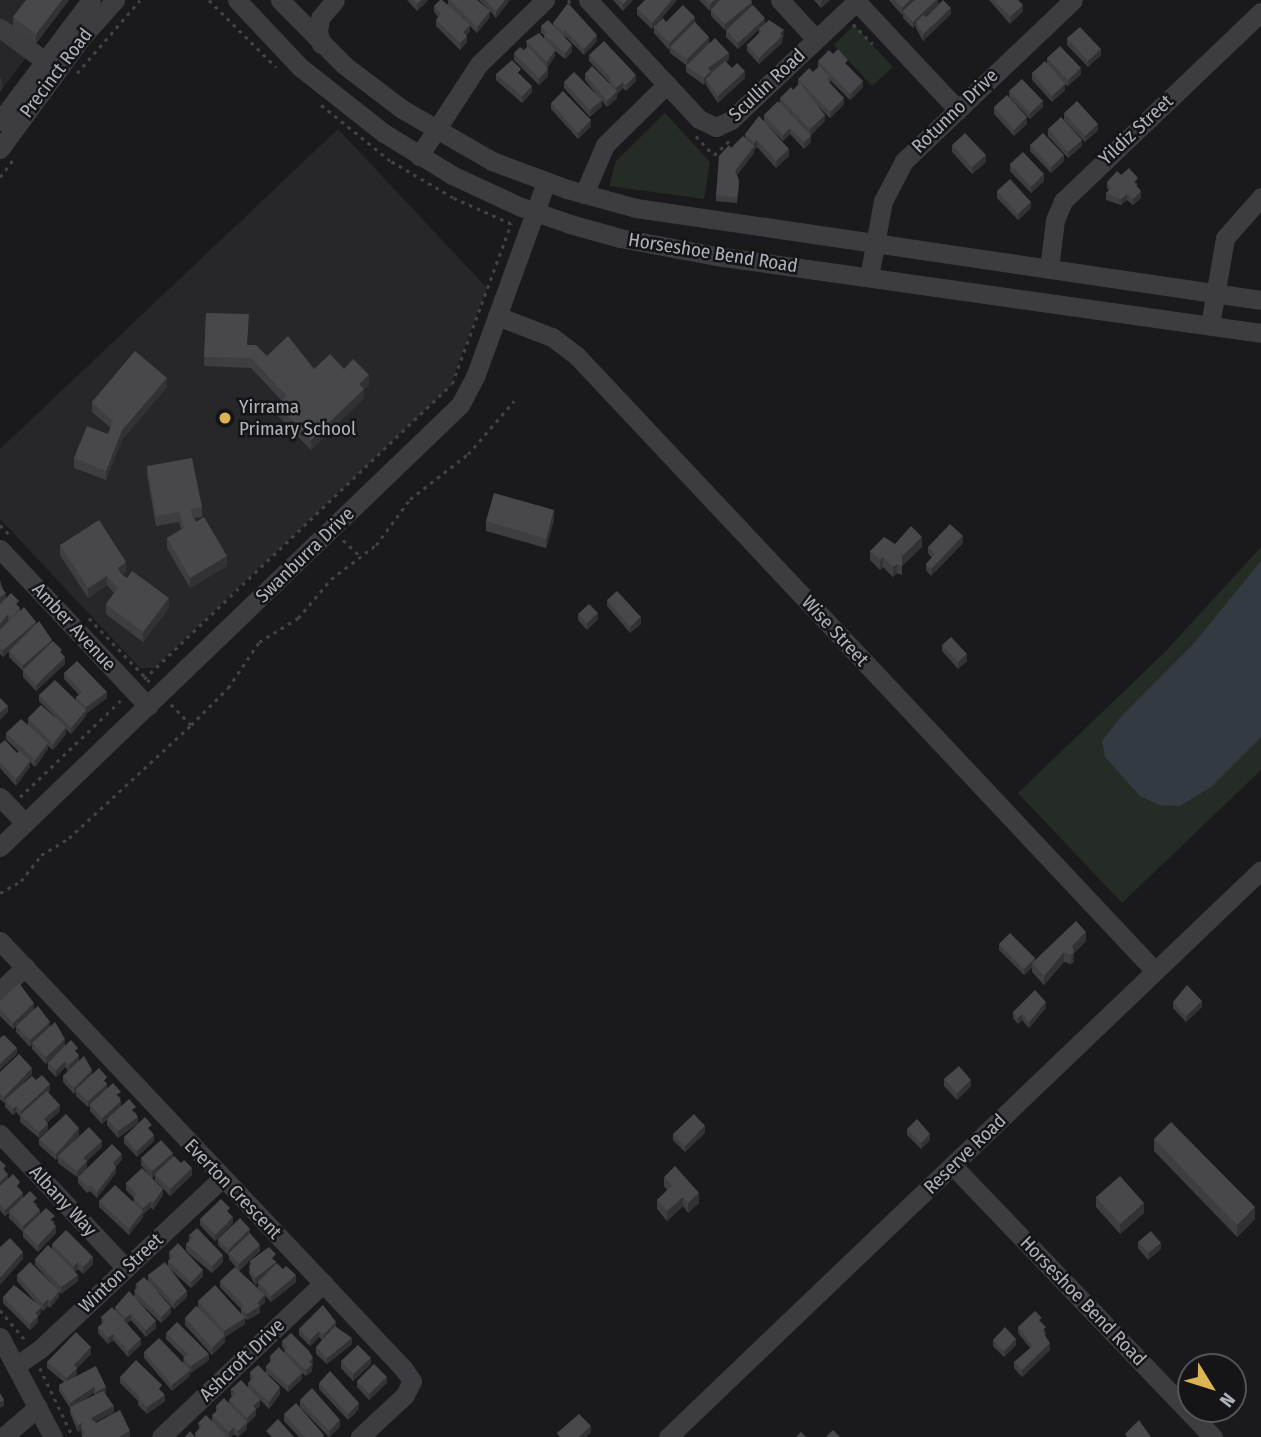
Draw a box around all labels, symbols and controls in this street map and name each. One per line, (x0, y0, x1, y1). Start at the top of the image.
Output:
street label: Precinct Road (15, 24, 97, 122)
street label: Scullin Road (724, 44, 810, 126)
street label: Rotunno Drive (907, 64, 1003, 158)
street label: Yildiz Street (1094, 90, 1178, 170)
street label: Horseshoe Bend Road (627, 228, 799, 278)
place label: Yirrama Primary School (239, 396, 356, 440)
marker: Yirrama Primary School (217, 410, 233, 426)
street label: Swanburra Drive (251, 502, 359, 608)
street label: Amber Avenue (27, 578, 121, 676)
street label: Wise Street (797, 591, 873, 671)
street label: Reserve Road (919, 1109, 1011, 1199)
street label: Everton Crescent (180, 1134, 286, 1244)
street label: Albany Way (25, 1161, 101, 1241)
street label: Winton Street (74, 1228, 168, 1318)
street label: Horseshoe Bend Road (1015, 1232, 1151, 1370)
street label: Ashcroft Drive (195, 1314, 289, 1406)
north arrow (1177, 1353, 1247, 1423)
text: N (1215, 1388, 1240, 1412)

